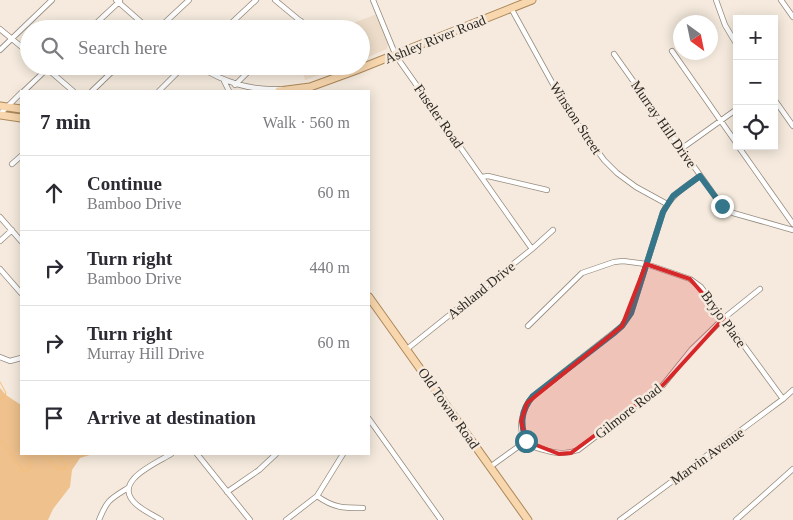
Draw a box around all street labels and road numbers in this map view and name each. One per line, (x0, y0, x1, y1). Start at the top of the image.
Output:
street label: Ashley River Road (383, 12, 488, 67)
street label: Murray Hill Drive (628, 78, 699, 171)
street label: Winston Street (547, 79, 605, 157)
street label: Fuseler Road (411, 82, 466, 151)
street label: Ashland Drive (445, 259, 518, 322)
street label: Bryjo Place (698, 288, 749, 350)
street label: Old Towne Road (415, 365, 482, 452)
street label: Gilmore Road (592, 381, 664, 442)
street label: Marvin Avenue (668, 425, 747, 488)

